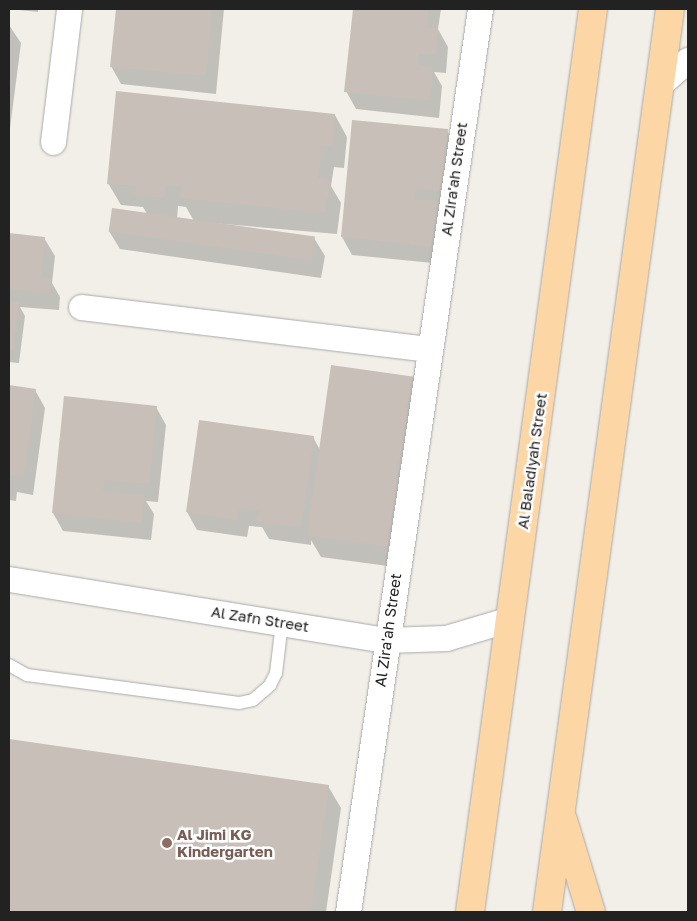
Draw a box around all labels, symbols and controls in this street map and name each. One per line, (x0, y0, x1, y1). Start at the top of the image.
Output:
street label: Al Zira'ah Street (437, 121, 471, 237)
street label: Al Baladiyah Street (514, 392, 550, 530)
street label: Al Zira'ah Street (371, 572, 405, 688)
street label: Al Zafn Street (210, 602, 310, 636)
place label: Al Jimi KG Kindergarten (177, 825, 273, 860)
marker: Al Jimi KG Kindergarten (161, 837, 173, 849)

